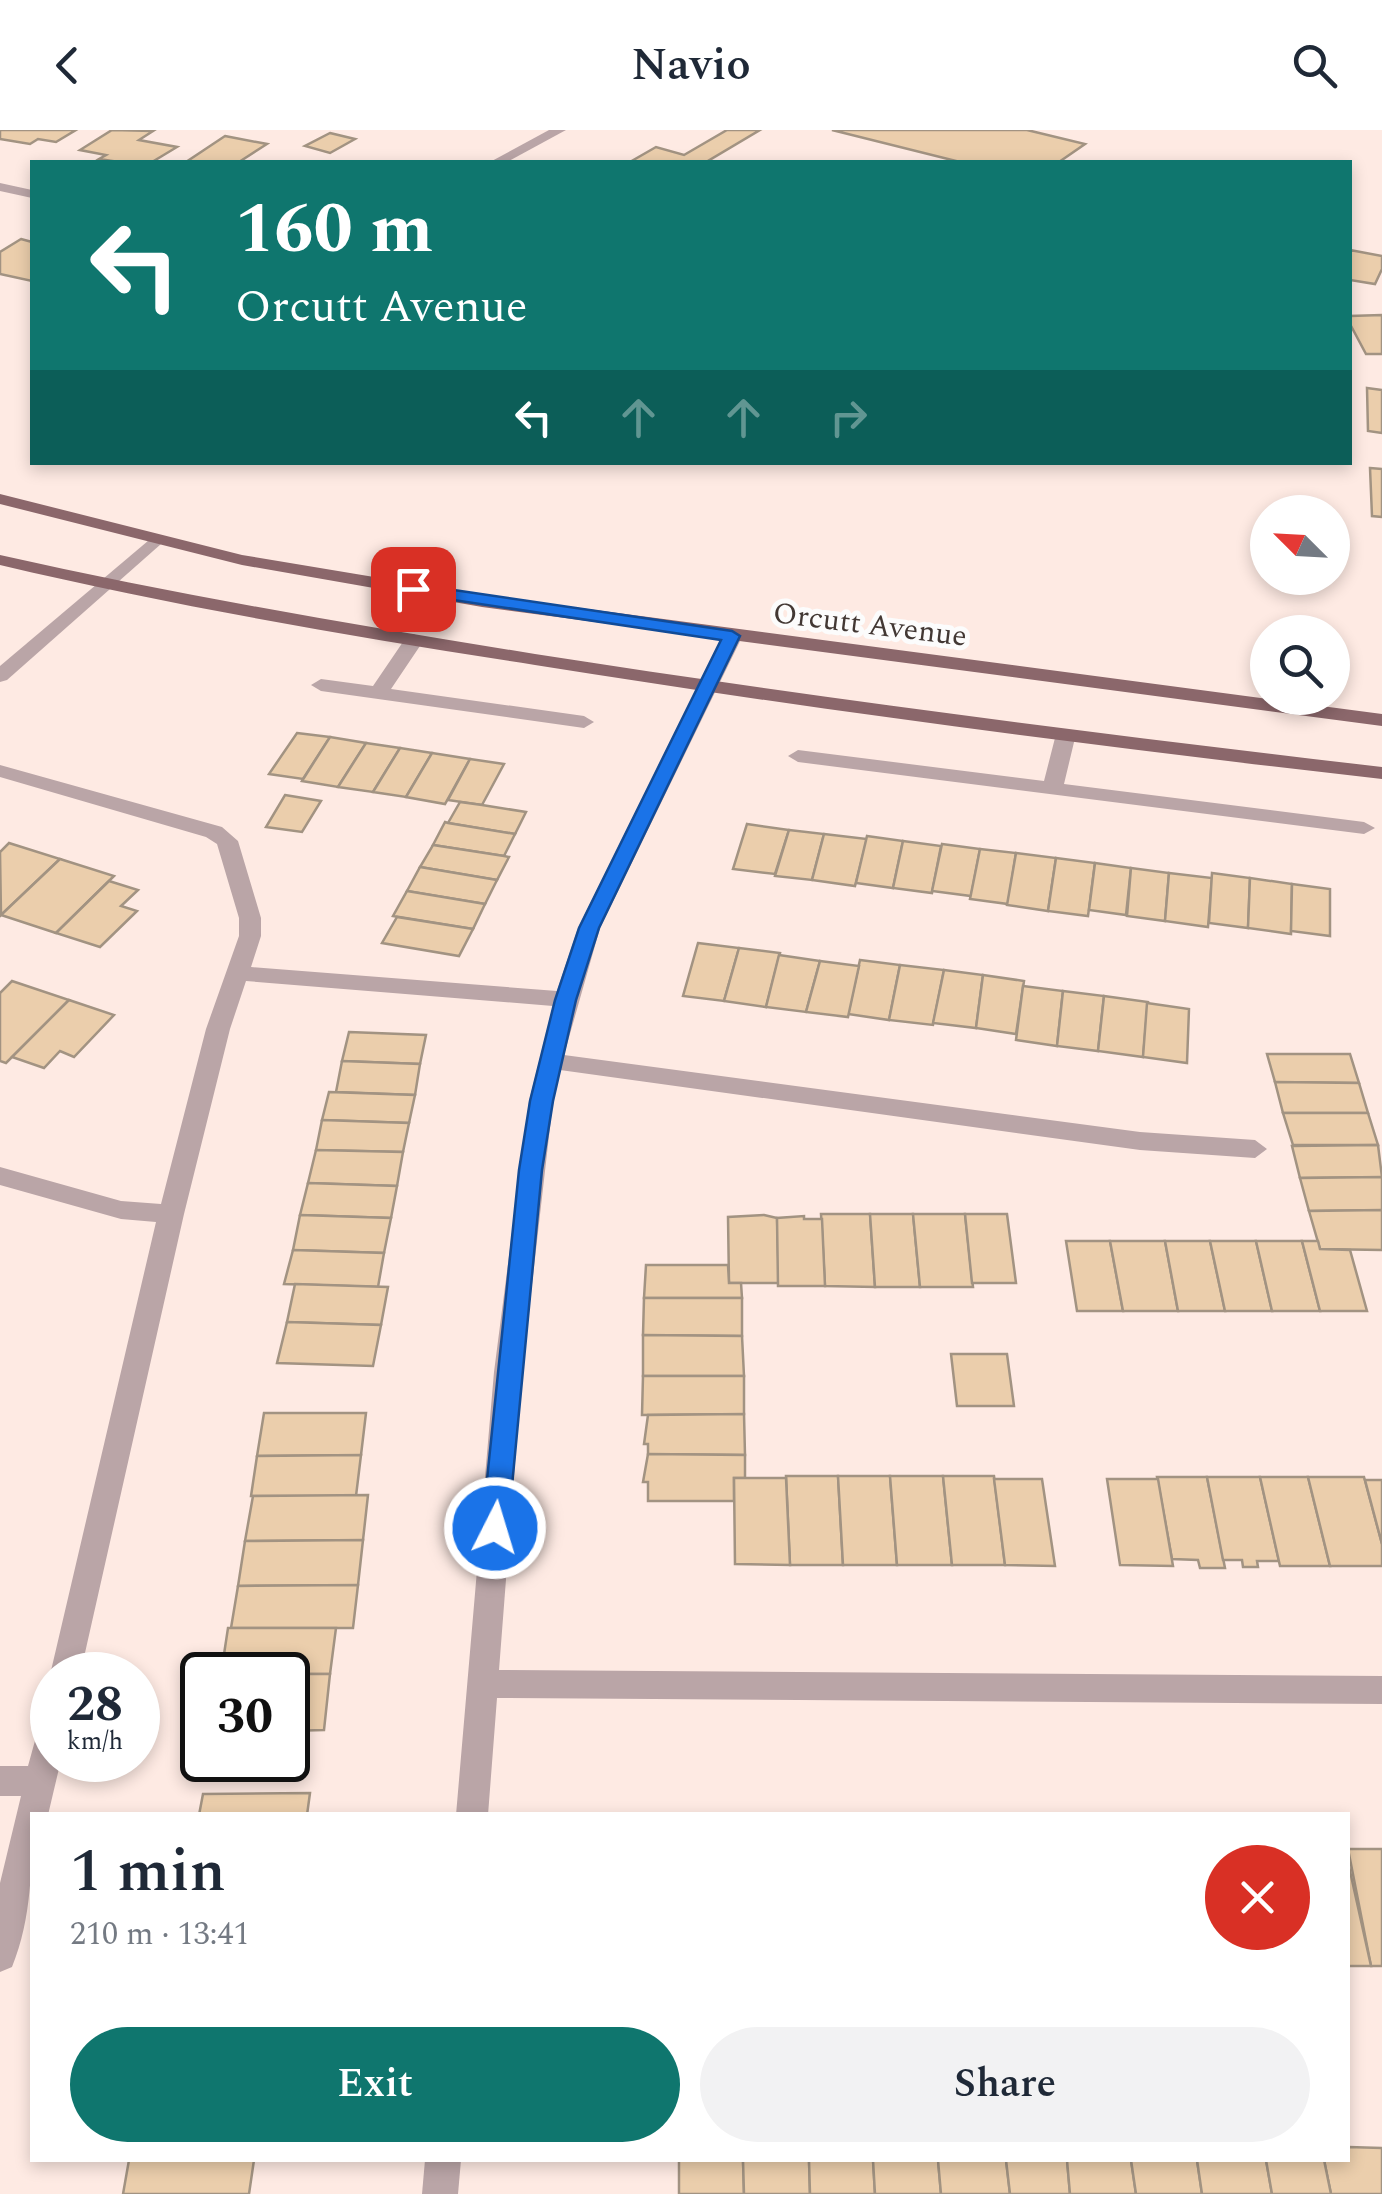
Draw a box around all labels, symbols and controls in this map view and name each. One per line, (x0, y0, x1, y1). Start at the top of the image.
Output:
text: Navio (631, 31, 751, 100)
icon: back (40, 38, 95, 93)
icon: search (1287, 38, 1342, 93)
text: 160 m (235, 177, 433, 283)
icon: left (70, 200, 200, 330)
text: Orcutt Avenue (235, 273, 528, 342)
icon: left (506, 390, 561, 445)
icon: ahead (611, 390, 666, 445)
icon: ahead (716, 390, 771, 445)
icon: right (821, 390, 876, 445)
north arrow (1250, 495, 1350, 595)
map controls (1250, 495, 1350, 715)
pin (371, 547, 456, 632)
icon: arrive (386, 562, 441, 617)
street label: Orcutt Avenue (770, 590, 970, 660)
button: search (1250, 615, 1350, 715)
position arrow (443, 1476, 547, 1580)
speed limit sign: 30 (180, 1652, 310, 1782)
text: 28 (67, 1667, 123, 1743)
text: km/h (67, 1723, 123, 1761)
text: 1 min (70, 1826, 226, 1918)
button: close (1205, 1845, 1310, 1950)
text: 210 m · 13:41 (70, 1910, 250, 1959)
button: Exit (70, 2027, 680, 2142)
button: Share (700, 2027, 1310, 2142)

